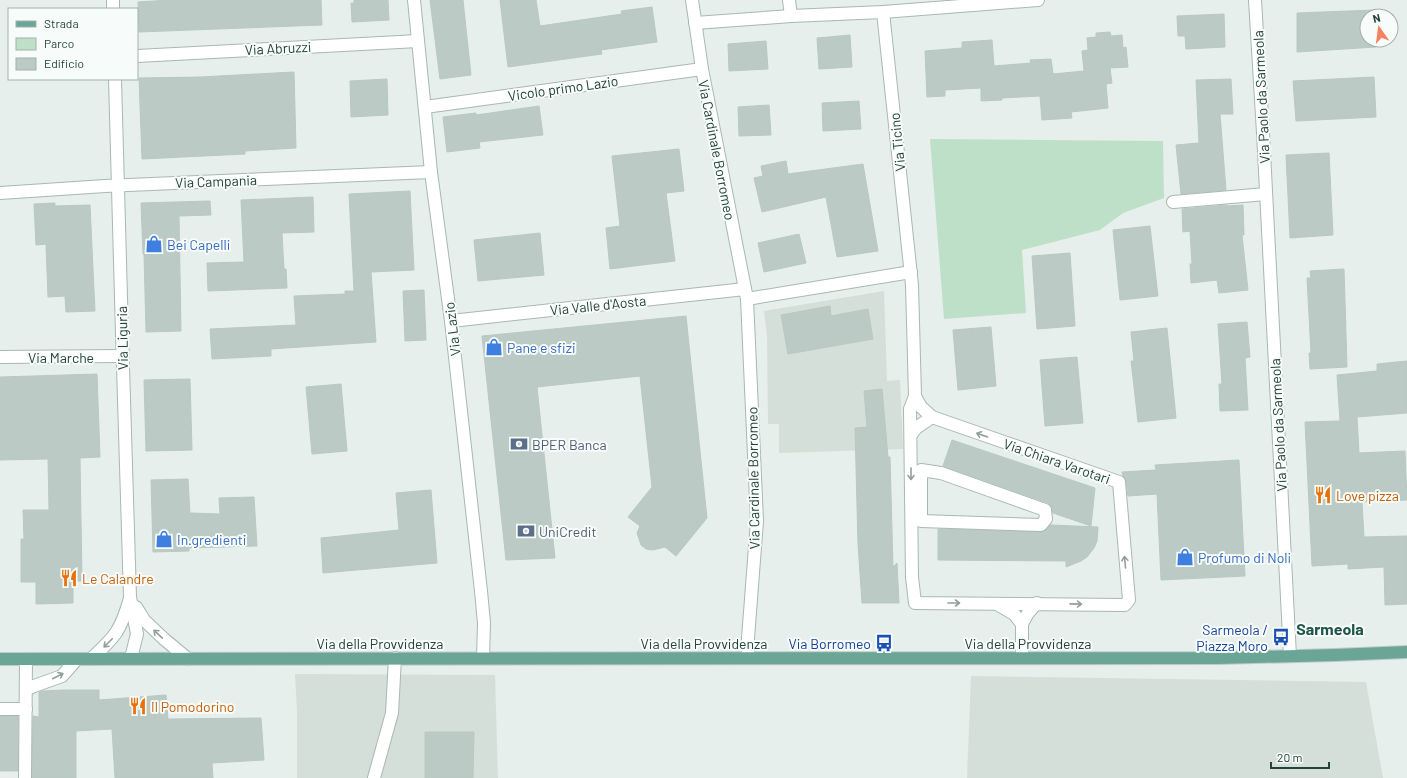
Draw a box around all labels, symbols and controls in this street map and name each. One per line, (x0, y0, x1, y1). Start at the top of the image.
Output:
legend (8, 8, 138, 80)
north arrow (1359, 8, 1399, 48)
text: N (1371, 11, 1382, 25)
text: Strada (44, 16, 79, 30)
street label: Via Paolo da Sarmeola (1249, 30, 1273, 164)
text: Parco (44, 36, 74, 50)
street label: Via Abruzzi (244, 38, 312, 58)
text: Edificio (44, 56, 84, 70)
street label: Vicolo primo Lazio (507, 72, 619, 104)
street label: Via Cardinale Borromeo (695, 78, 739, 222)
street label: Via Ticino (885, 112, 909, 172)
street label: Via Campania (175, 171, 257, 191)
shop icon: Bei Capelli (144, 234, 164, 254)
place label: Bei Capelli (167, 236, 230, 253)
street label: Via Valle d'Aosta (549, 291, 647, 319)
street label: Via Lazio (440, 301, 464, 357)
street label: Via Liguria (113, 306, 131, 370)
shop icon: Pane e sfizi (484, 337, 504, 357)
place label: Pane e sfizi (507, 339, 575, 356)
street label: Via Marche (28, 349, 94, 366)
street label: Via Paolo da Sarmeola (1266, 358, 1290, 492)
street label: Via Cardinale Borromeo (743, 407, 763, 549)
one-way arrow (976, 431, 989, 438)
bank icon: BPER Banca (509, 434, 529, 454)
street label: Via Chiara Varotari (1001, 435, 1113, 487)
place label: BPER Banca (532, 436, 607, 453)
one-way arrow (907, 467, 915, 480)
restaurant icon: Love pizza (1313, 485, 1333, 505)
place label: Love pizza (1336, 487, 1399, 504)
bank icon: UniCredit (516, 521, 536, 541)
place label: UniCredit (539, 523, 596, 540)
shop icon: In.gredienti (154, 529, 174, 549)
place label: In.gredienti (177, 531, 246, 548)
shop icon: Profumo di Noli (1175, 547, 1195, 567)
place label: Profumo di Noli (1198, 549, 1291, 566)
one-way arrow (1122, 556, 1129, 569)
restaurant icon: Le Calandre (59, 568, 79, 588)
place label: Le Calandre (82, 570, 154, 587)
one-way arrow (947, 599, 960, 607)
one-way arrow (1069, 600, 1082, 608)
district label: Sarmeola (1296, 619, 1364, 638)
place label: Sarmeola / Piazza Moro (1196, 621, 1268, 654)
bus stop icon: Sarmeola / Piazza Moro (1271, 627, 1291, 647)
one-way arrow (153, 629, 163, 639)
bus stop icon: Via Borromeo (874, 633, 894, 653)
street label: Via della Provvidenza (317, 635, 443, 652)
street label: Via della Provvidenza (641, 635, 767, 652)
place label: Via Borromeo (788, 635, 871, 652)
street label: Via della Provvidenza (965, 635, 1091, 652)
one-way arrow (103, 638, 113, 648)
one-way arrow (52, 672, 64, 679)
restaurant icon: Il Pomodorino (128, 696, 148, 716)
place label: Il Pomodorino (151, 698, 234, 715)
scale bar (1271, 744, 1329, 770)
text: 20 m (1277, 750, 1303, 764)

